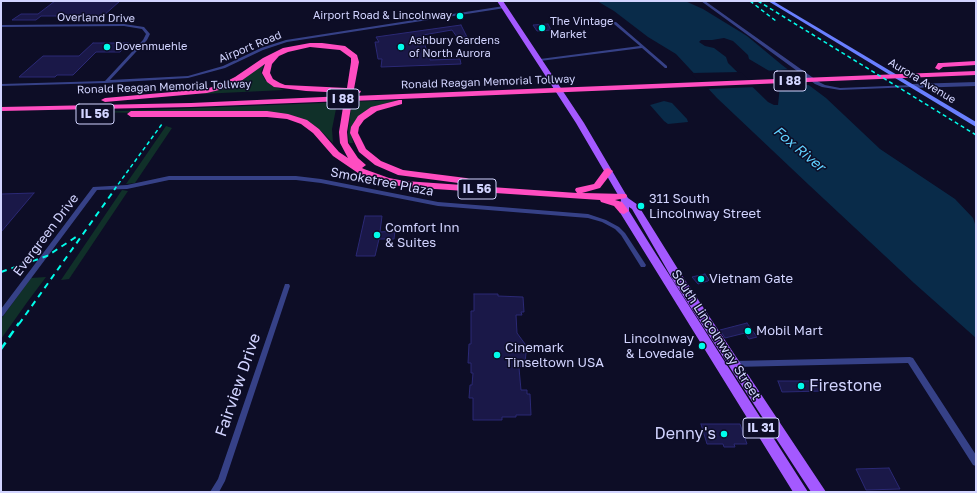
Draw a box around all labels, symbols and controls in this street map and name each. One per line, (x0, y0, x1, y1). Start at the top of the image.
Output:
place label: Airport Road & Lincolnway (313, 9, 452, 23)
street label: Overland Drive (57, 11, 135, 25)
marker: Airport Road & Lincolnway (455, 11, 465, 21)
place label: The Vintage Market (550, 15, 613, 41)
marker: The Vintage Market (537, 23, 547, 33)
street label: Airport Road (217, 28, 283, 66)
place label: Ashbury Gardens of North Aurora (409, 34, 500, 60)
place label: Dovenmuehle (115, 40, 187, 54)
marker: Dovenmuehle (102, 42, 112, 52)
marker: Ashbury Gardens of North Aurora (396, 42, 406, 52)
street label: Aurora Avenue (886, 56, 958, 106)
road number: I 88 (774, 71, 806, 91)
street label: Ronald Reagan Memorial Tollway (401, 72, 575, 92)
street label: Ronald Reagan Memorial Tollway (77, 77, 251, 97)
road number: I 88 (327, 89, 359, 109)
road number: IL 56 (76, 104, 114, 124)
water label: Fox River (770, 123, 828, 175)
street label: Smoketree Plaza (329, 164, 435, 200)
road number: IL 56 (458, 179, 496, 199)
street label: Evergreen Drive (10, 191, 82, 279)
place label: 311 South Lincolnway Street (649, 191, 761, 222)
marker: 311 South Lincolnway Street (636, 201, 646, 211)
place label: Comfort Inn & Suites (385, 220, 459, 251)
marker: Comfort Inn & Suites (372, 230, 382, 240)
street label: South Lincolnway Street (668, 267, 764, 403)
place label: Vietnam Gate (709, 271, 793, 287)
marker: Vietnam Gate (696, 274, 706, 284)
place label: Mobil Mart (756, 323, 823, 339)
marker: Mobil Mart (743, 326, 753, 336)
street label: Fairview Drive (211, 331, 265, 439)
place label: Lincolnway & Lovedale (624, 331, 694, 362)
place label: Cinemark Tinseltown USA (505, 340, 604, 371)
marker: Lincolnway & Lovedale (697, 341, 707, 351)
marker: Cinemark Tinseltown USA (492, 350, 502, 360)
place label: Firestone (809, 376, 882, 396)
marker: Firestone (796, 381, 806, 391)
road number: IL 31 (743, 418, 779, 438)
place label: Denny's (655, 424, 716, 444)
marker: Denny's (719, 429, 729, 439)

